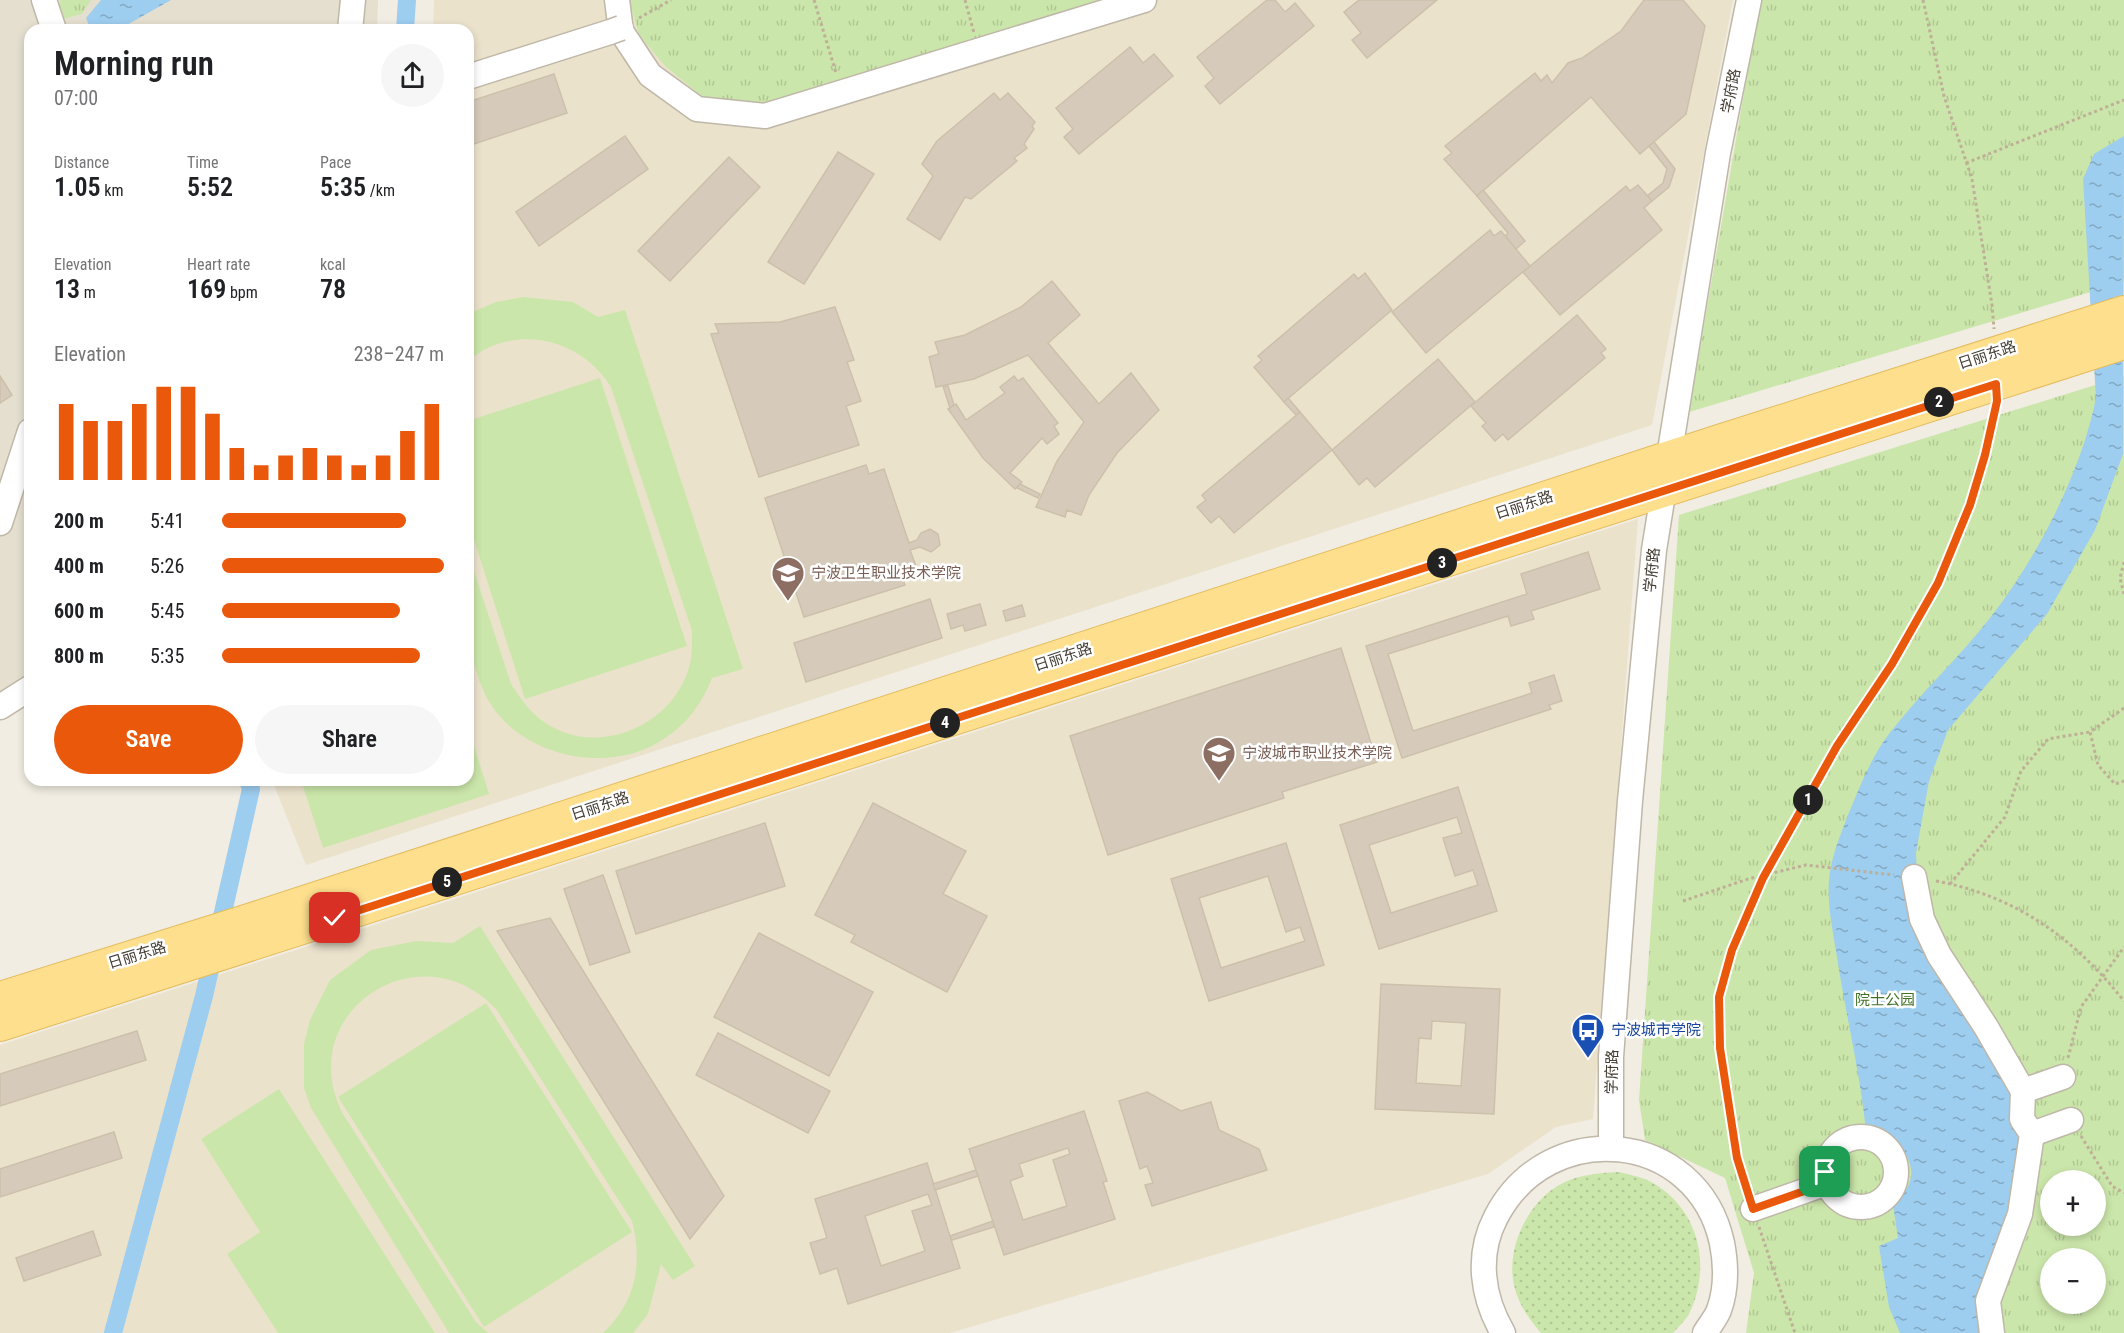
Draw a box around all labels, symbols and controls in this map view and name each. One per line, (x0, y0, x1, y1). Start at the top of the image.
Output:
text: Morning run (54, 44, 214, 83)
button: share (381, 44, 444, 107)
street label: 学府路 (1718, 67, 1744, 115)
text: 07:00 (54, 86, 98, 110)
text: Distance (54, 153, 109, 172)
text: Time (187, 153, 219, 172)
text: Pace (320, 153, 351, 172)
text: 1.05 (54, 172, 101, 202)
text: 5:52 (187, 172, 233, 202)
text: 5:35 (320, 172, 366, 202)
text: km (101, 181, 124, 200)
text: /km (366, 181, 395, 200)
text: Elevation (54, 255, 112, 274)
text: Heart rate (187, 255, 250, 274)
text: kcal (320, 255, 346, 274)
text: 13 (54, 274, 80, 304)
text: 169 (187, 274, 226, 304)
text: 78 (320, 274, 346, 304)
text: m (80, 283, 96, 302)
text: bpm (226, 283, 258, 302)
street label: 日丽东路 (1956, 337, 2018, 373)
text: Elevation (54, 342, 126, 366)
text: 238–247 m (354, 342, 444, 366)
pin: 2 (1924, 387, 1954, 417)
text: 2 (1935, 392, 1943, 411)
street label: 日丽东路 (1493, 487, 1555, 523)
text: 200 m (54, 509, 104, 533)
text: 5:41 (150, 509, 184, 533)
street label: 学府路 (1641, 547, 1663, 593)
pin: 3 (1427, 548, 1457, 578)
text: 3 (1438, 553, 1446, 572)
text: 400 m (54, 554, 104, 578)
text: 5:26 (150, 554, 184, 578)
school or university icon: 宁波卫生职业技术学院 (770, 555, 806, 602)
place label: 宁波卫生职业技术学院 (811, 564, 961, 582)
text: 600 m (54, 599, 104, 623)
text: 5:45 (150, 599, 184, 623)
street label: 日丽东路 (1032, 639, 1094, 675)
text: 800 m (54, 644, 104, 668)
text: 5:35 (150, 644, 184, 668)
button: Save (54, 705, 243, 774)
button: Share (255, 705, 444, 774)
pin: 4 (930, 708, 960, 738)
text: 4 (941, 713, 949, 732)
school or university icon: 宁波城市职业技术学院 (1201, 735, 1237, 782)
place label: 宁波城市职业技术学院 (1242, 744, 1392, 762)
pin: 1 (1793, 785, 1823, 815)
street label: 日丽东路 (569, 788, 631, 824)
text: 1 (1804, 790, 1812, 809)
pin: 5 (432, 867, 462, 897)
text: 5 (443, 872, 451, 891)
pin (309, 892, 360, 943)
icon: check (318, 901, 351, 934)
street label: 日丽东路 (106, 938, 168, 972)
park label: 院士公园 (1855, 991, 1915, 1009)
bus stop icon: 宁波城市学院 (1570, 1012, 1606, 1059)
place label: 宁波城市学院 (1611, 1021, 1701, 1039)
street label: 学府路 (1603, 1049, 1621, 1095)
pin (1799, 1146, 1850, 1197)
icon: arrive (1808, 1155, 1841, 1188)
map controls (2040, 1170, 2106, 1314)
button: + (2040, 1170, 2106, 1236)
button: − (2040, 1248, 2106, 1314)

